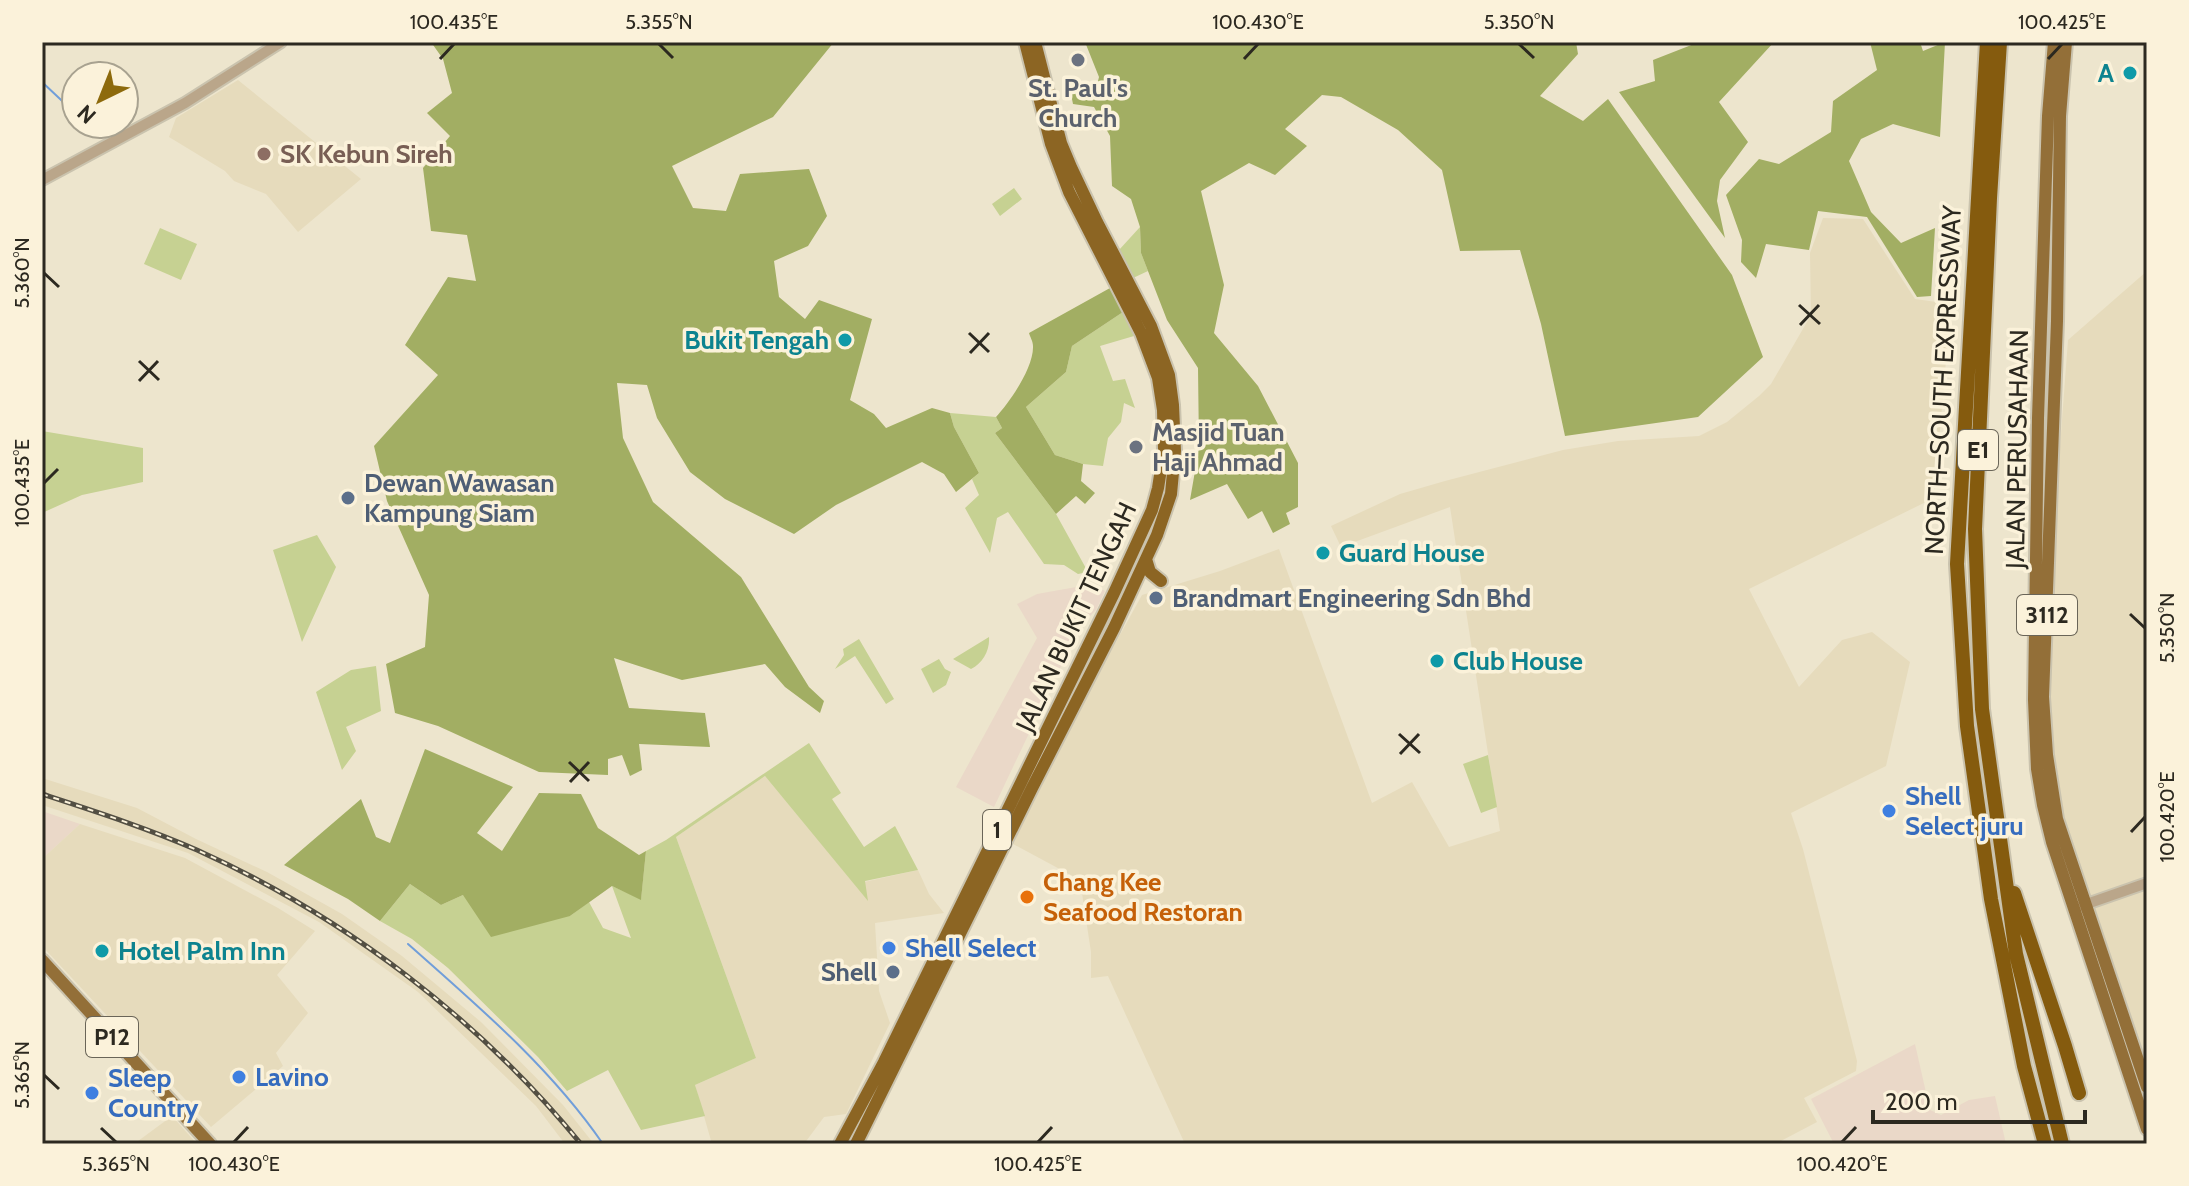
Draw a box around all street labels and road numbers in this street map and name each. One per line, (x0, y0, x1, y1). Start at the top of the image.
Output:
street label: NORTH–SOUTH EXPRESSWAY (1918, 204, 1968, 555)
street label: JALAN PERUSAHAAN (1999, 329, 2035, 570)
road number: E1 (1958, 430, 1998, 470)
street label: JALAN BUKIT TENGAH (1008, 497, 1143, 738)
road number: 3112 (2017, 595, 2077, 635)
road number: 1 (983, 810, 1011, 850)
road number: P12 (86, 1017, 138, 1057)

